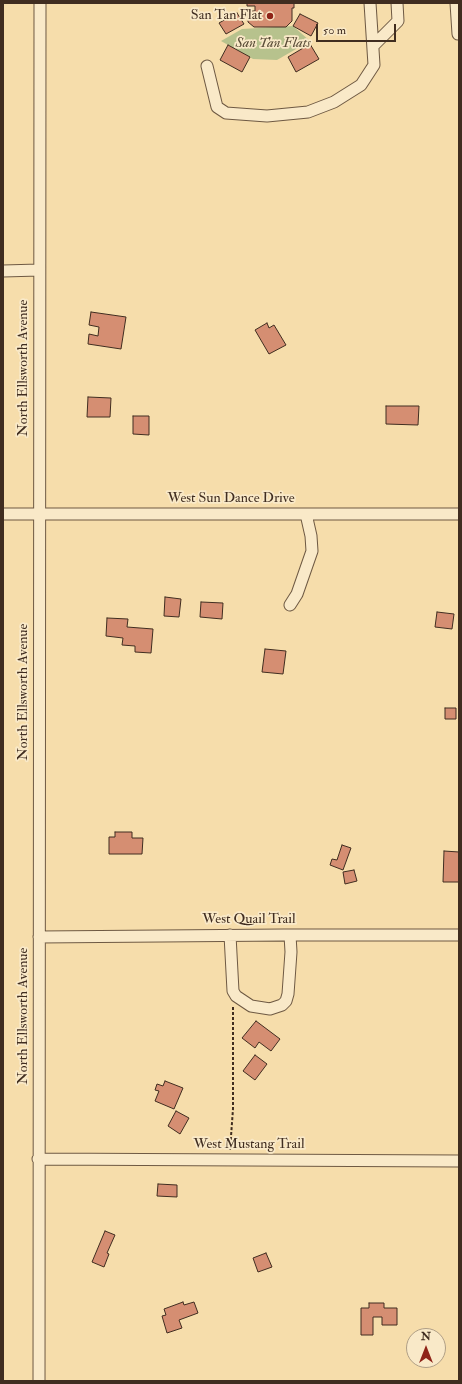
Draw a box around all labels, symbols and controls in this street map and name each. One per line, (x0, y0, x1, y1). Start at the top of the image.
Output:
place label: San Tan Flat (191, 8, 262, 24)
marker: San Tan Flat (265, 11, 275, 21)
scale bar (318, 16, 398, 42)
text: 50 m (323, 23, 346, 38)
park label: San Tan Flats (235, 36, 311, 52)
street label: North Ellsworth Avenue (16, 300, 32, 436)
street label: West Sun Dance Drive (167, 491, 295, 507)
street label: North Ellsworth Avenue (16, 624, 32, 760)
street label: West Quail Trail (202, 912, 296, 928)
street label: North Ellsworth Avenue (16, 948, 32, 1084)
street label: West Mustang Trail (193, 1137, 305, 1153)
north arrow (406, 1328, 446, 1368)
text: N (421, 1330, 431, 1343)

